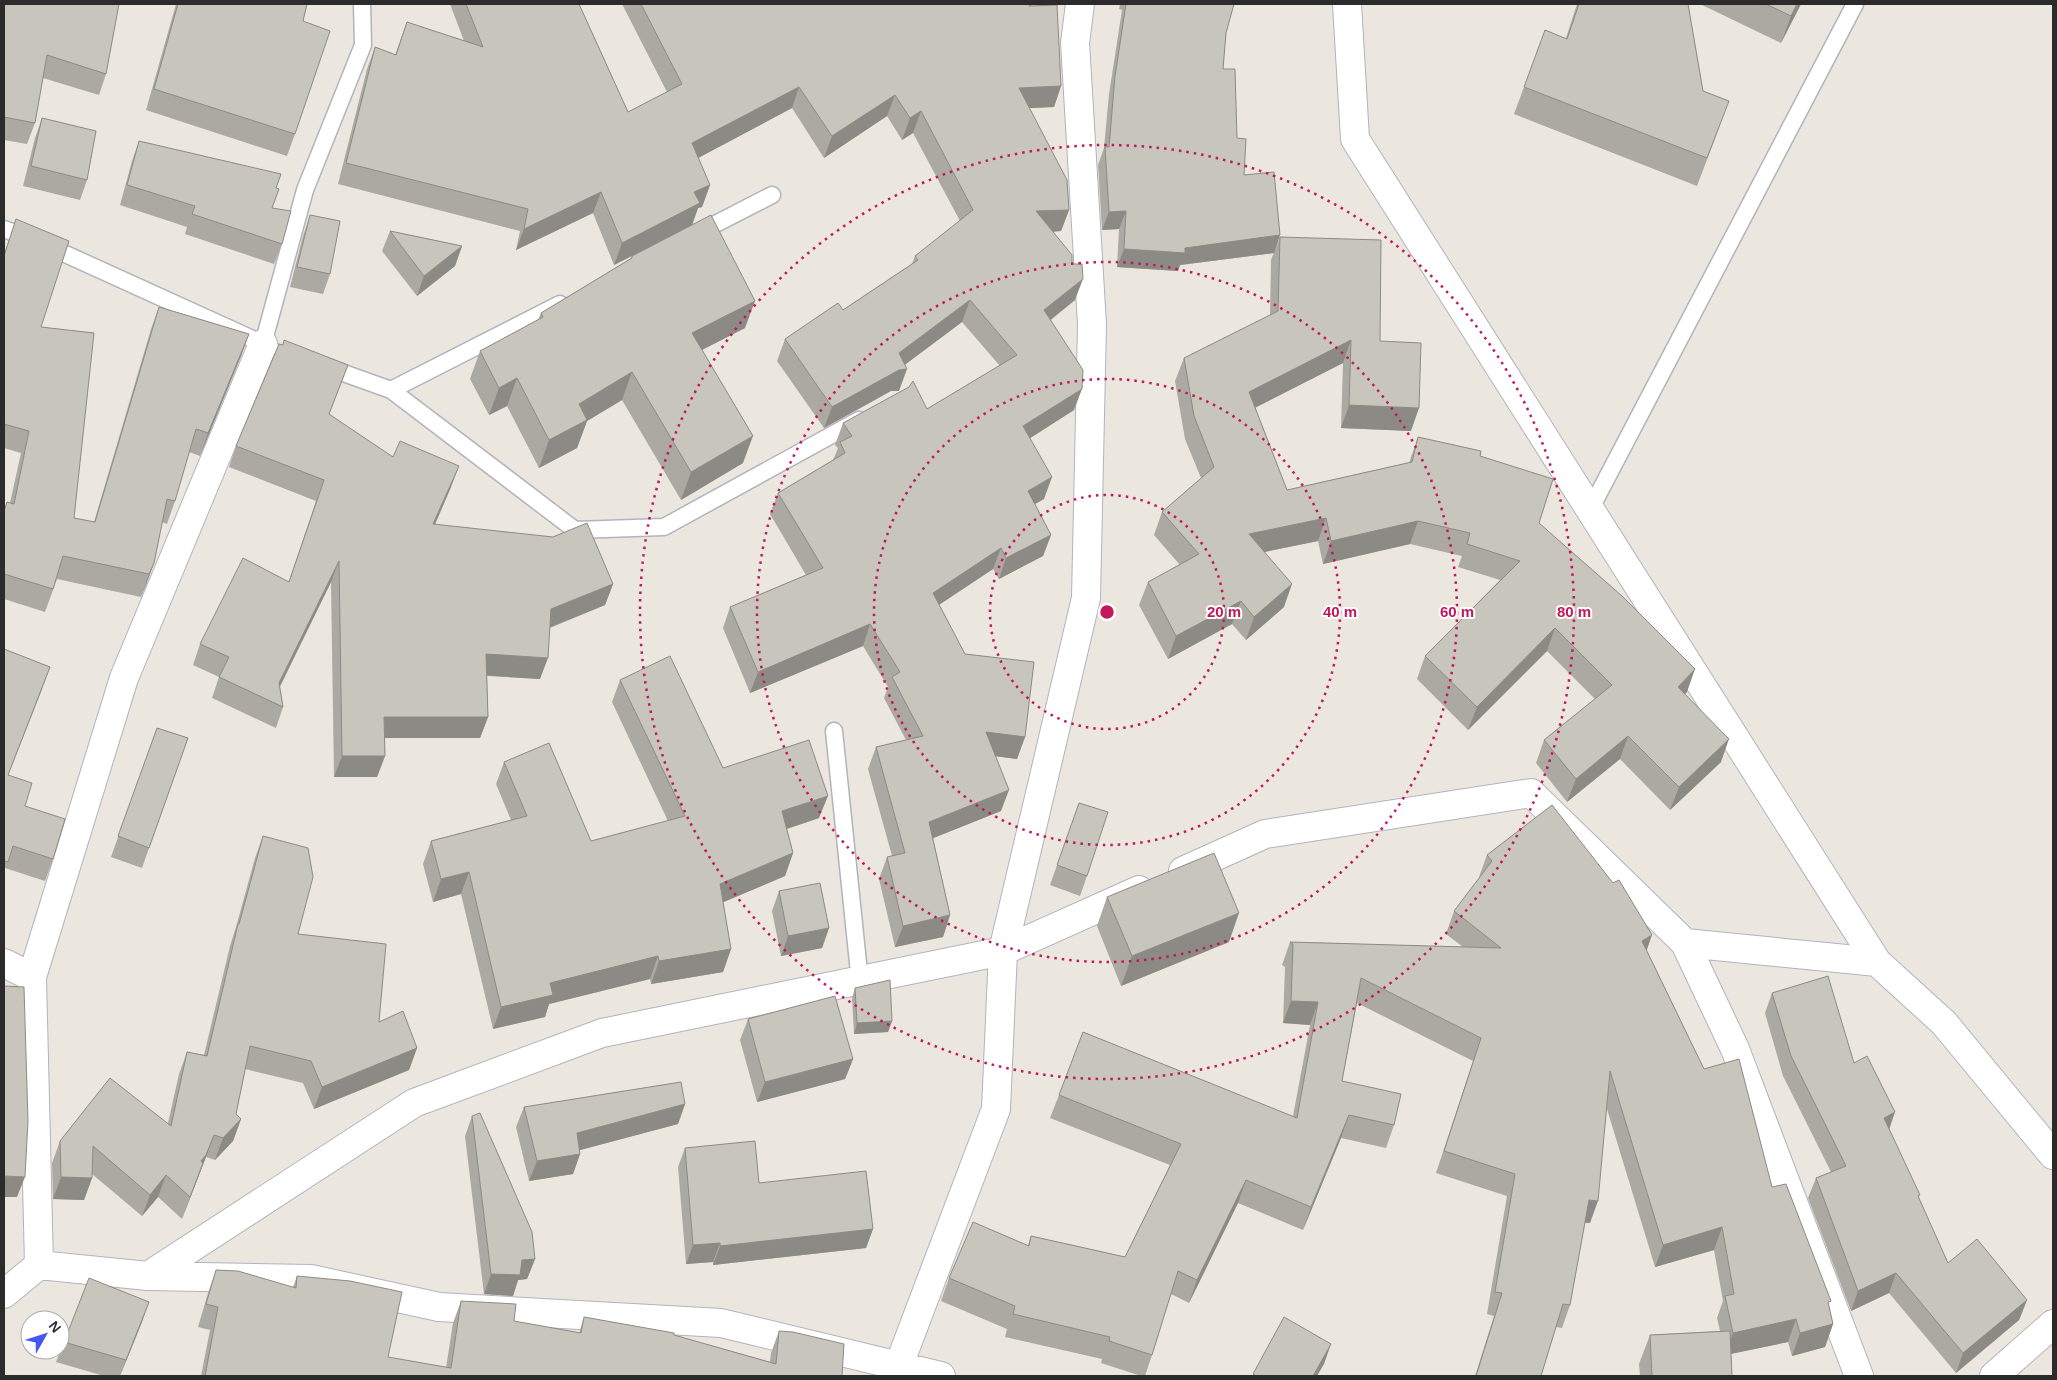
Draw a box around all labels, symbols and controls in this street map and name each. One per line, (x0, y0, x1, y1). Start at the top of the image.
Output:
centre of rings (1098, 603, 1116, 621)
text: 20 m (1207, 603, 1241, 620)
text: 40 m (1323, 603, 1357, 620)
text: 60 m (1440, 603, 1474, 620)
text: 80 m (1557, 603, 1591, 620)
north arrow (20, 1310, 70, 1360)
text: N (46, 1318, 65, 1336)

